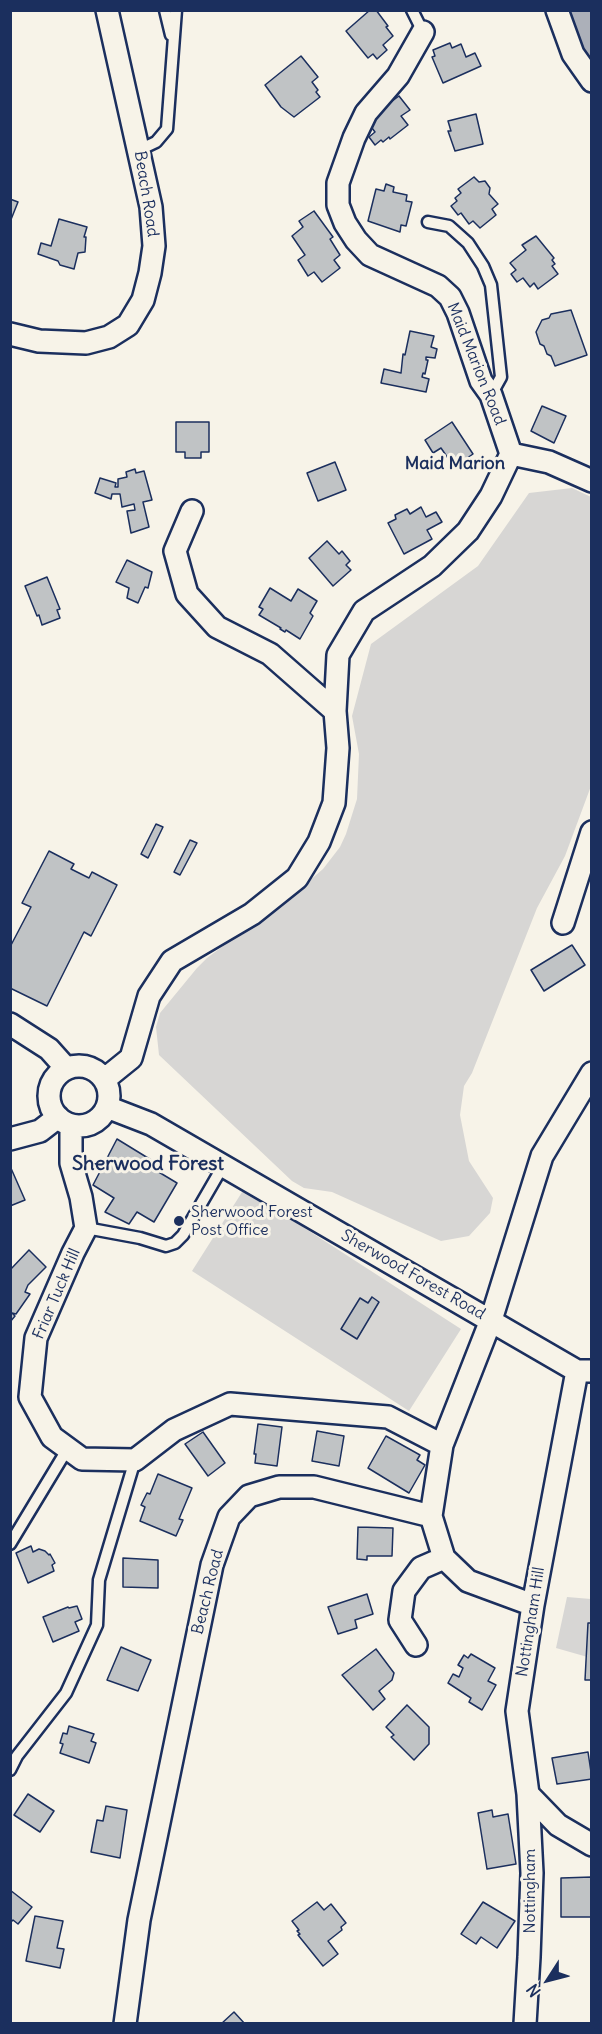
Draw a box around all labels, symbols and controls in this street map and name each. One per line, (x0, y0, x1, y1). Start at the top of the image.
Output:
street label: Beach Road (130, 150, 162, 238)
street label: Maid Marion Road (443, 300, 509, 428)
district label: Maid Marion (405, 453, 505, 475)
district label: Sherwood Forest (72, 1152, 224, 1176)
place label: Sherwood Forest Post Office (191, 1202, 313, 1240)
marker: Sherwood Forest Post Office (172, 1214, 186, 1228)
street label: Sherwood Forest Road (338, 1226, 488, 1324)
street label: Friar Tuck Hill (29, 1246, 85, 1342)
street label: Beach Road (188, 1548, 228, 1636)
street label: Nottingham Hill (513, 1566, 549, 1678)
street label: Nottingham (520, 1849, 540, 1933)
north arrow (518, 1950, 578, 2010)
text: N (522, 1980, 545, 2001)

